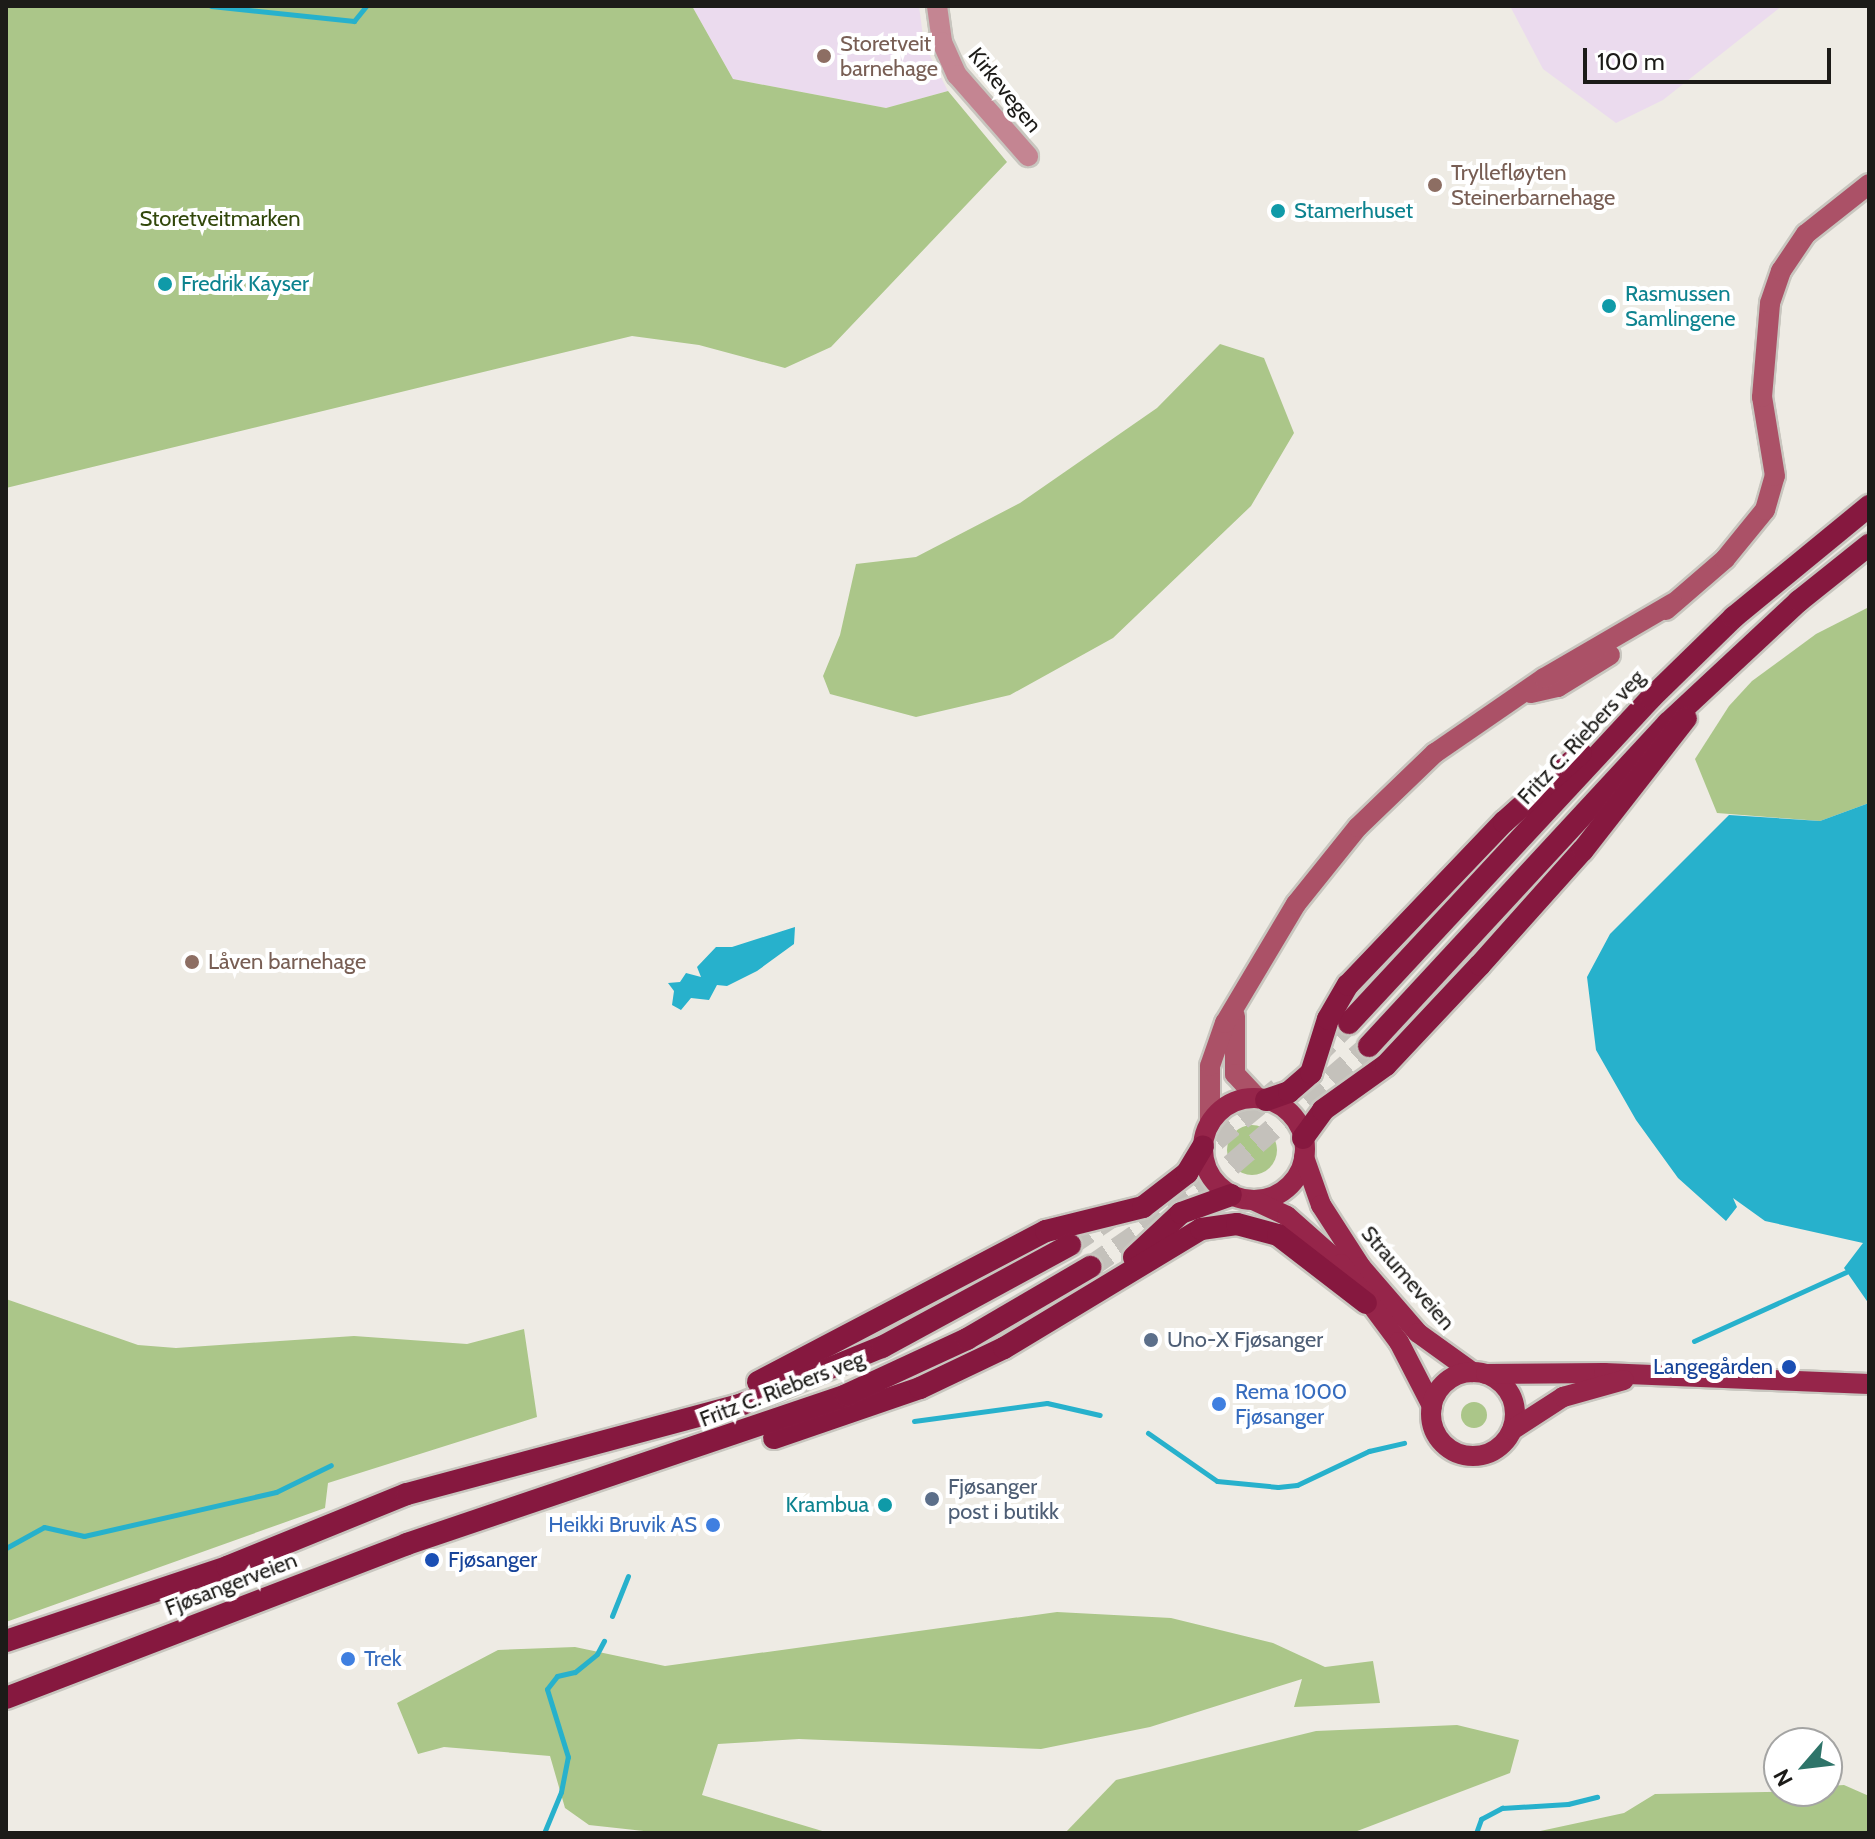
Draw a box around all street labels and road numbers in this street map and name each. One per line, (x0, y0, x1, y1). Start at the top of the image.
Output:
street label: Kirkevegen (963, 42, 1047, 138)
street label: Fritz C. Riebers veg (1512, 664, 1650, 810)
street label: Straumeveien (1356, 1221, 1460, 1335)
street label: Fritz C. Riebers veg (696, 1345, 868, 1433)
street label: Fjøsangerveien (161, 1547, 301, 1621)

